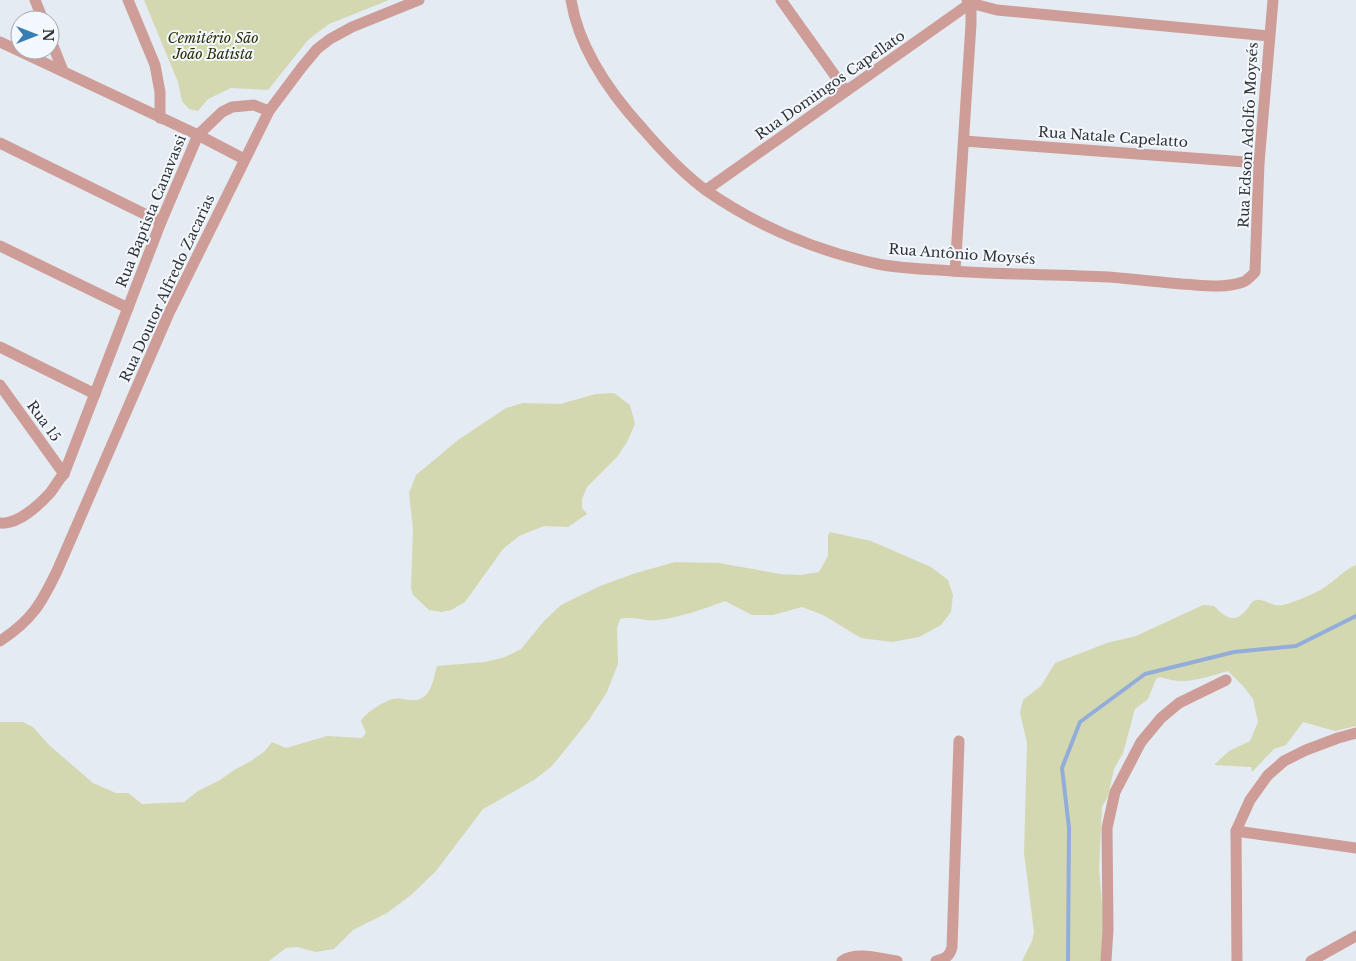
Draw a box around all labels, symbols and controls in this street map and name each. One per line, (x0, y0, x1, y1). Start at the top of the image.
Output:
north arrow (10, 10, 60, 60)
street label: Rua Domingos Capellato (752, 26, 908, 144)
text: N (39, 28, 57, 42)
park label: Cemitério São João Batista (167, 29, 259, 63)
street label: Rua Edson Adolfo Moysés (1234, 42, 1262, 228)
street label: Rua Natale Capelatto (1038, 123, 1188, 151)
street label: Rua Baptista Canavassi (112, 132, 190, 290)
street label: Rua Doutor Alfredo Zacarias (116, 191, 218, 385)
street label: Rua Antônio Moysés (888, 240, 1036, 268)
street label: Rua 15 (23, 397, 65, 445)

